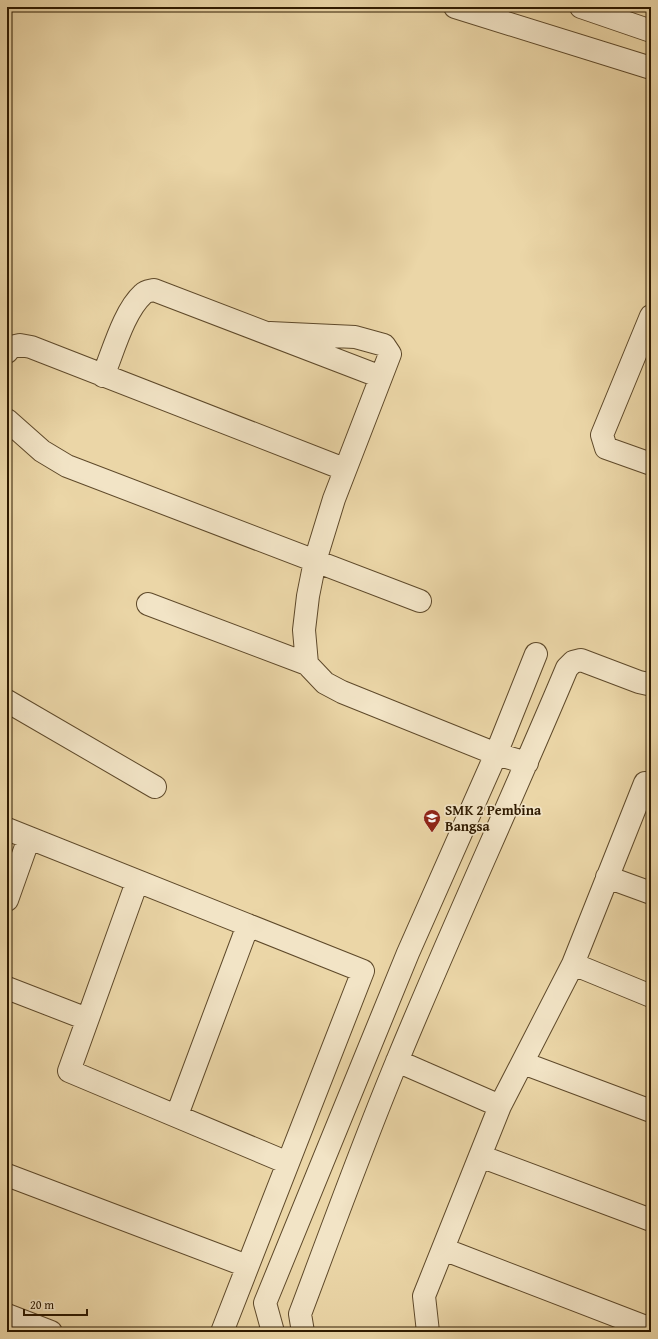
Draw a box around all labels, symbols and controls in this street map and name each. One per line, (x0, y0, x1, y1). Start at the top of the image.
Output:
place label: SMK 2 Pembina Bangsa (445, 800, 542, 836)
school or university icon: SMK 2 Pembina Bangsa (422, 808, 442, 833)
scale bar (24, 1291, 87, 1317)
text: 20 m (30, 1296, 54, 1313)

